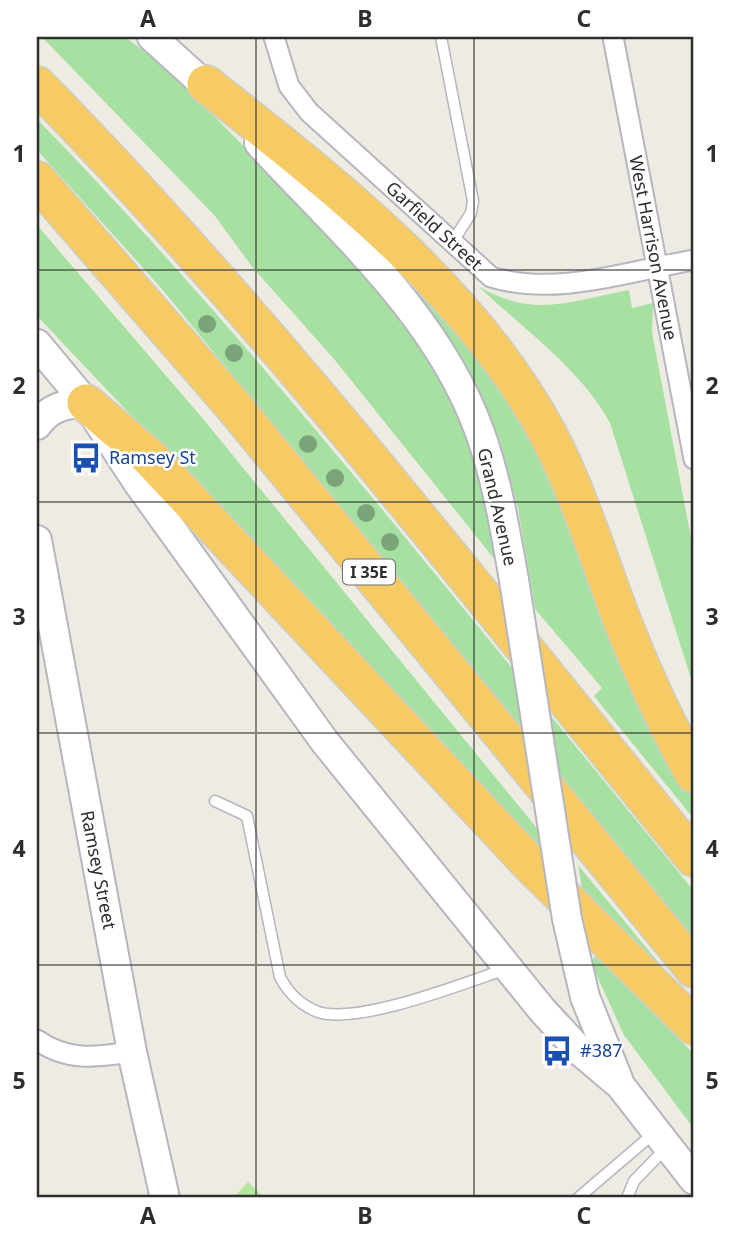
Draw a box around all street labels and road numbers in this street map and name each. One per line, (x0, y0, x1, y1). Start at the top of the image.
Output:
street label: West Harrison Avenue (624, 153, 684, 342)
street label: Garfield Street (381, 175, 489, 275)
street label: Grand Avenue (473, 445, 523, 568)
road number: I 35E (343, 559, 395, 584)
street label: Ramsey Street (76, 808, 122, 932)

